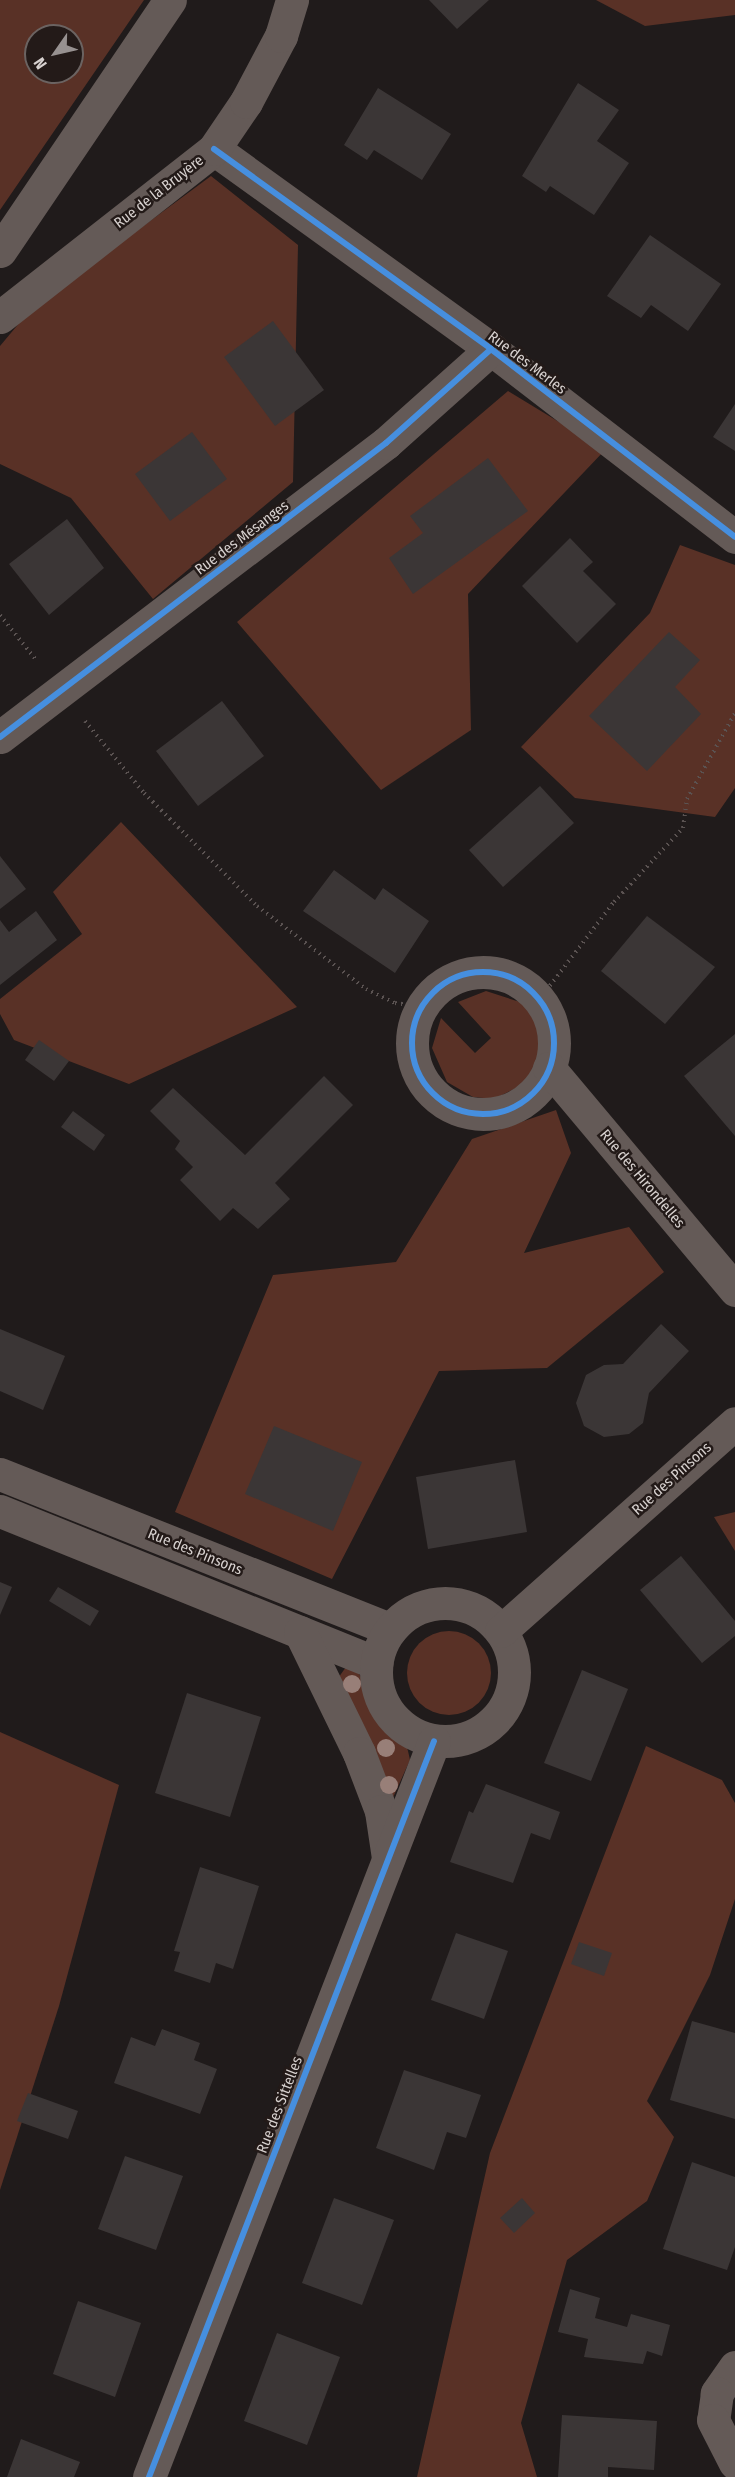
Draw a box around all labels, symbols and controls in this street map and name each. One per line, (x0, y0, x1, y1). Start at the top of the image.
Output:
north arrow (24, 24, 84, 84)
text: N (30, 54, 51, 73)
street label: Rue de la Bruyère (111, 152, 207, 232)
street label: Rue des Merles (484, 328, 570, 398)
street label: Rue des Mésanges (192, 497, 292, 579)
street label: Rue des Hirondelles (596, 1126, 688, 1232)
street label: Rue des Pinsons (629, 1439, 715, 1519)
street label: Rue des Pinsons (145, 1525, 245, 1579)
street label: Rue des Sittelles (253, 2054, 307, 2156)

